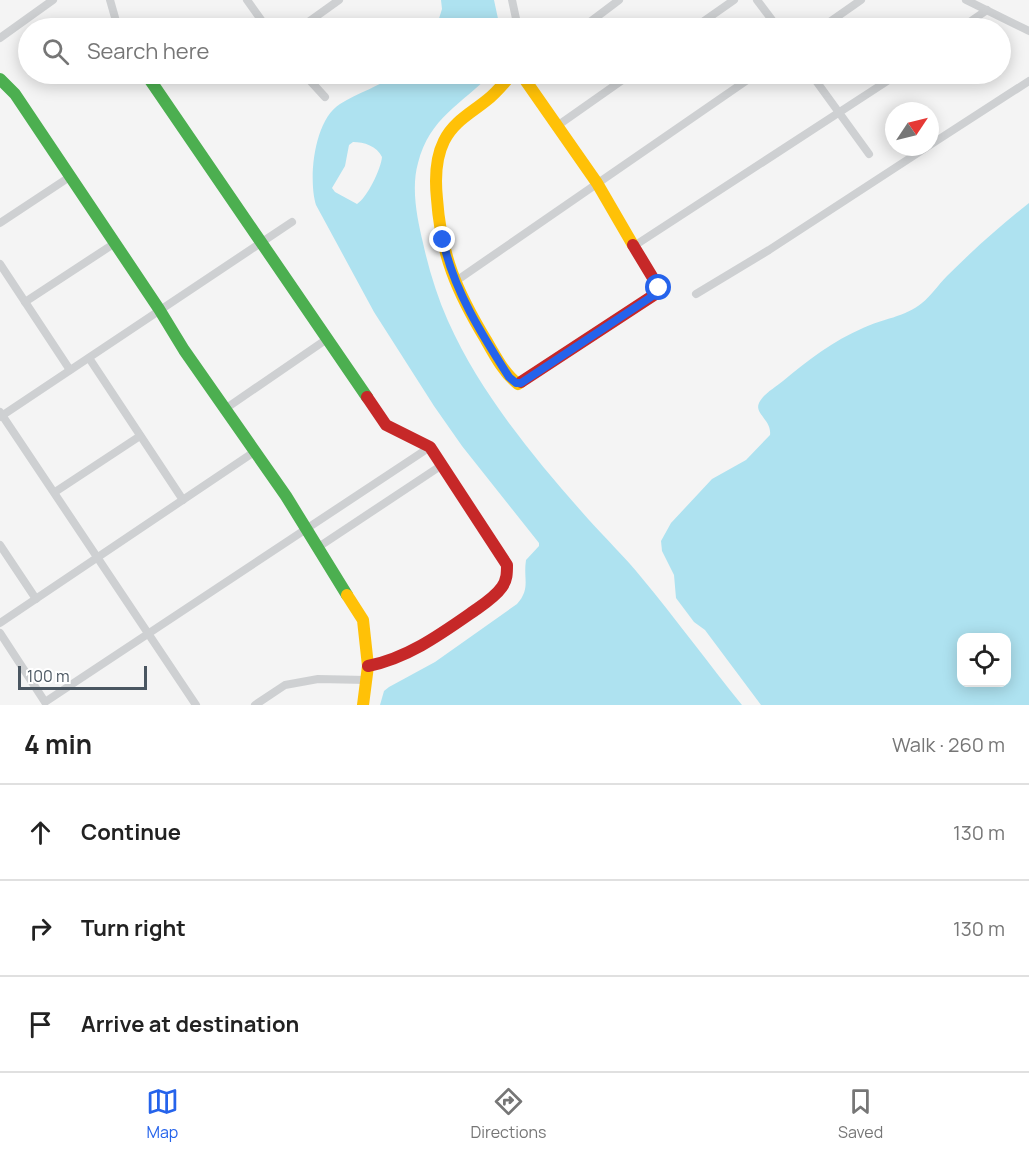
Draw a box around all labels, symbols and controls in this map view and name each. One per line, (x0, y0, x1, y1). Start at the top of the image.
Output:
search box (18, 18, 1011, 84)
icon: search (39, 35, 72, 68)
text: Search here (87, 36, 209, 66)
north arrow (885, 102, 939, 156)
route end (429, 226, 455, 252)
route start (645, 274, 671, 300)
map controls (957, 633, 1011, 687)
button: locate (957, 633, 1011, 687)
scale bar (18, 663, 147, 690)
text: 100 m (27, 665, 70, 687)
text: 4 min (24, 726, 92, 762)
text: Walk · 260 m (892, 731, 1005, 758)
icon: ahead (24, 816, 57, 849)
text: Continue (81, 817, 181, 847)
text: 130 m (953, 819, 1005, 846)
icon: right (24, 912, 57, 945)
text: Turn right (81, 913, 186, 943)
text: 130 m (953, 915, 1005, 942)
icon: arrive (24, 1008, 57, 1041)
text: Arrive at destination (81, 1009, 299, 1039)
tab: Map (146, 1085, 179, 1143)
tab: Directions (471, 1085, 546, 1143)
tab: Saved (838, 1085, 883, 1143)

